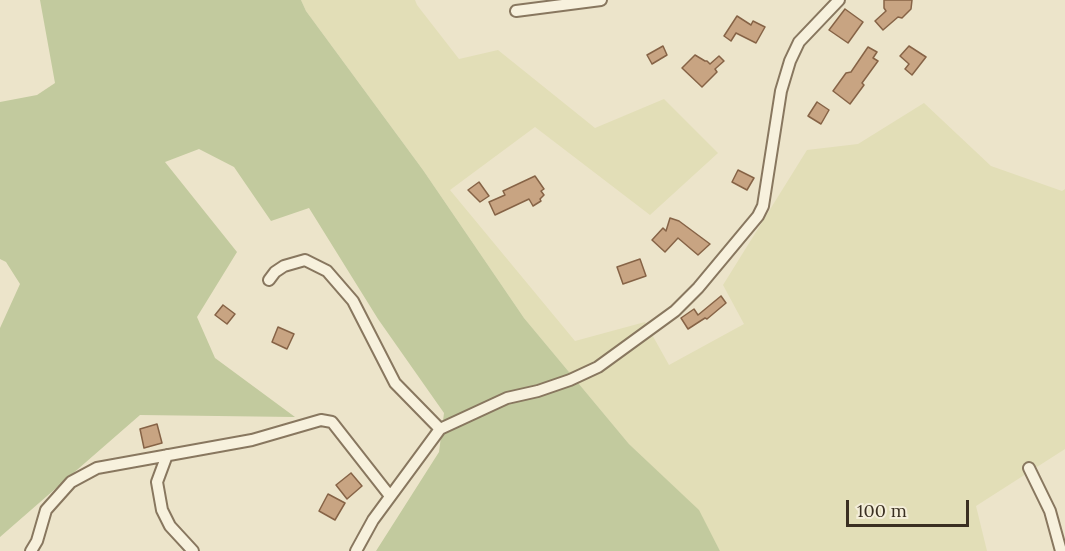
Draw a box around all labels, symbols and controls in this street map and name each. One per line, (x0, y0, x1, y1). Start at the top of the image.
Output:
scale bar (849, 488, 972, 526)
text: 100 m (857, 499, 907, 522)

